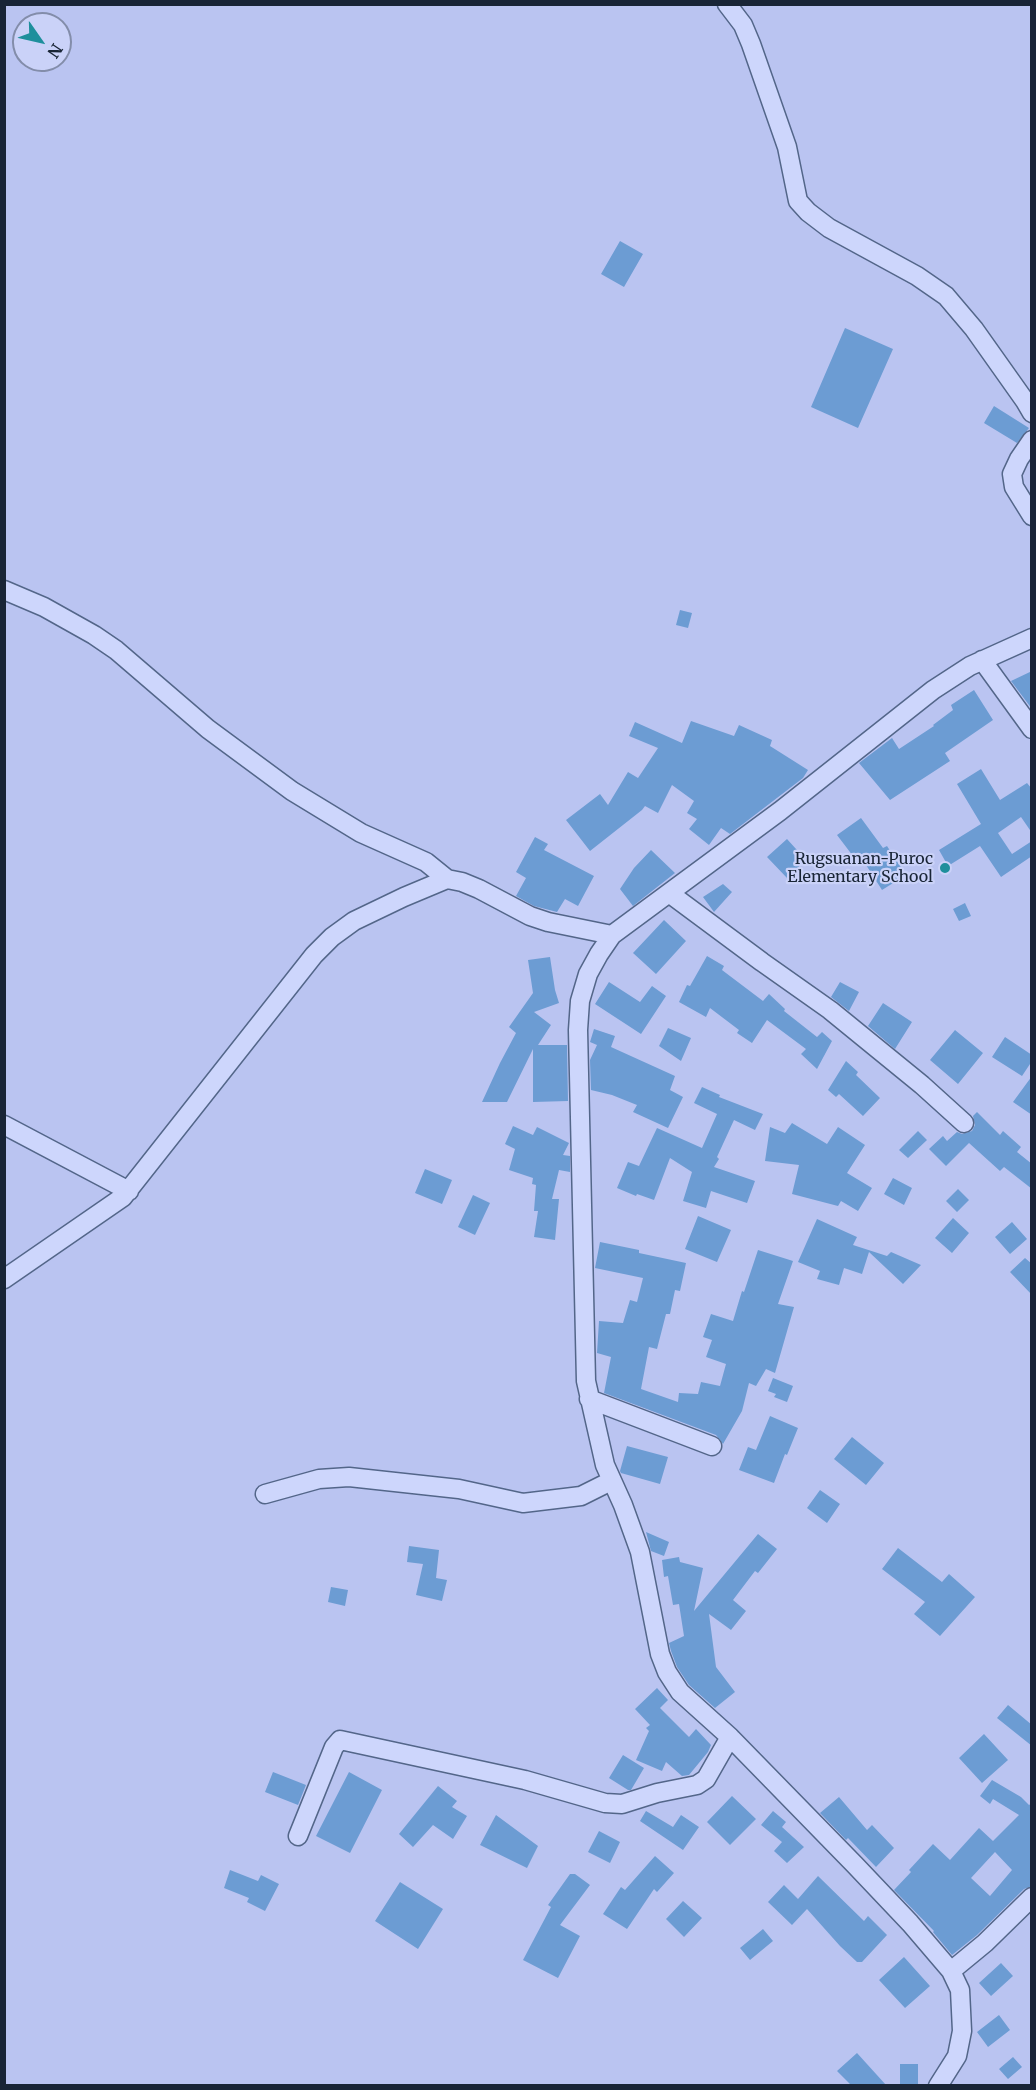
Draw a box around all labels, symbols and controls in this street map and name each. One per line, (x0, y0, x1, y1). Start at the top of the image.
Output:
north arrow (12, 12, 72, 72)
text: N (43, 40, 67, 62)
place label: Rugsuanan-Puroc Elementary School (787, 849, 933, 887)
marker: Rugsuanan-Puroc Elementary School (938, 861, 952, 875)

